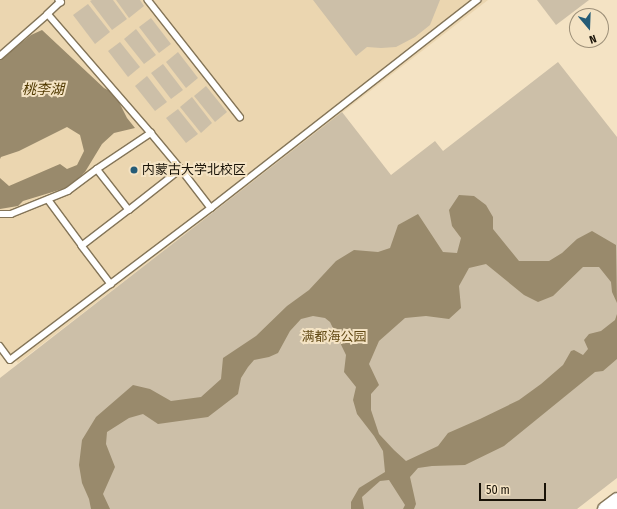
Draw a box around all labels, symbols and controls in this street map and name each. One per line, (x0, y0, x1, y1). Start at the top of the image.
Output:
north arrow (569, 8, 609, 48)
text: N (588, 32, 598, 46)
water label: 桃李湖 (22, 82, 64, 98)
place label: 内蒙古大学北校区 (142, 162, 246, 178)
marker: 内蒙古大学北校区 (129, 165, 139, 175)
park label: 满都海公园 (302, 329, 366, 345)
scale bar (481, 475, 548, 501)
text: 50 m (486, 483, 510, 497)

